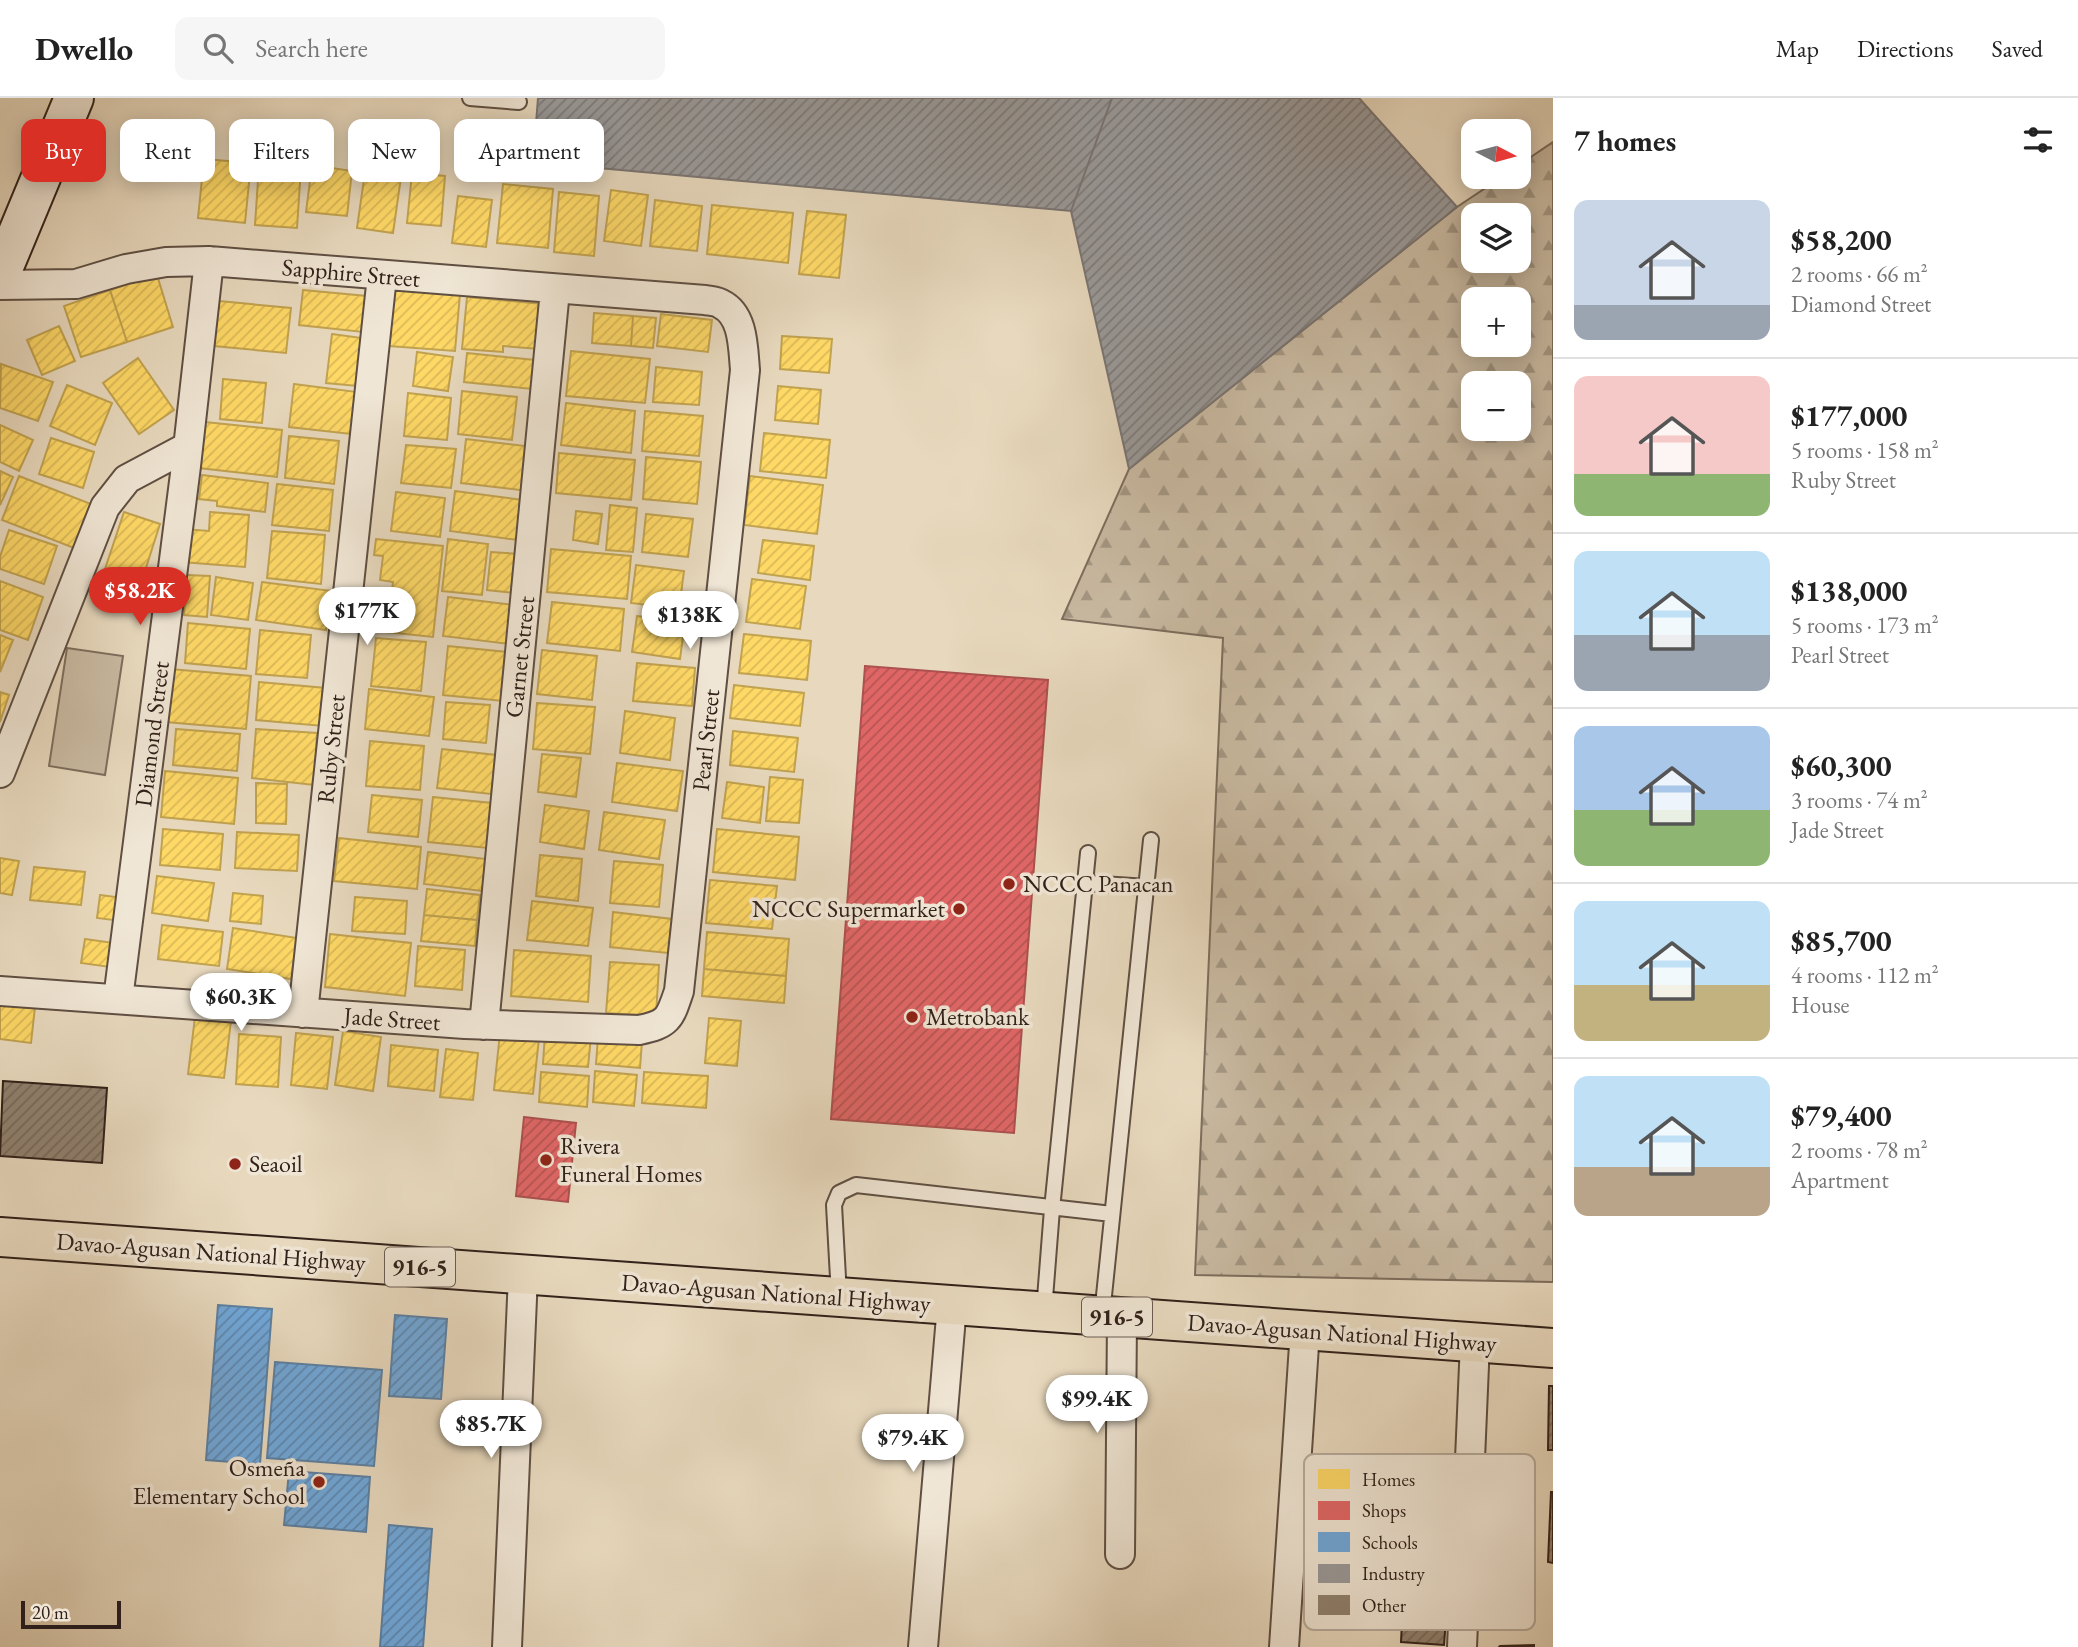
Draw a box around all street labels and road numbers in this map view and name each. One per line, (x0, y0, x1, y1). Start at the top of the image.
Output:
street label: Sapphire Street (281, 251, 422, 294)
street label: Garnet Street (498, 594, 541, 719)
street label: Diamond Street (127, 659, 176, 809)
street label: Pearl Street (685, 687, 726, 792)
street label: Ruby Street (309, 692, 352, 805)
street label: Jade Street (341, 1000, 442, 1037)
street label: Davao-Agusan National Highway (55, 1225, 367, 1278)
road number: 916-5 (385, 1248, 455, 1286)
street label: Davao-Agusan National Highway (620, 1266, 932, 1319)
road number: 916-5 (1082, 1298, 1152, 1336)
street label: Davao-Agusan National Highway (1186, 1306, 1498, 1359)

